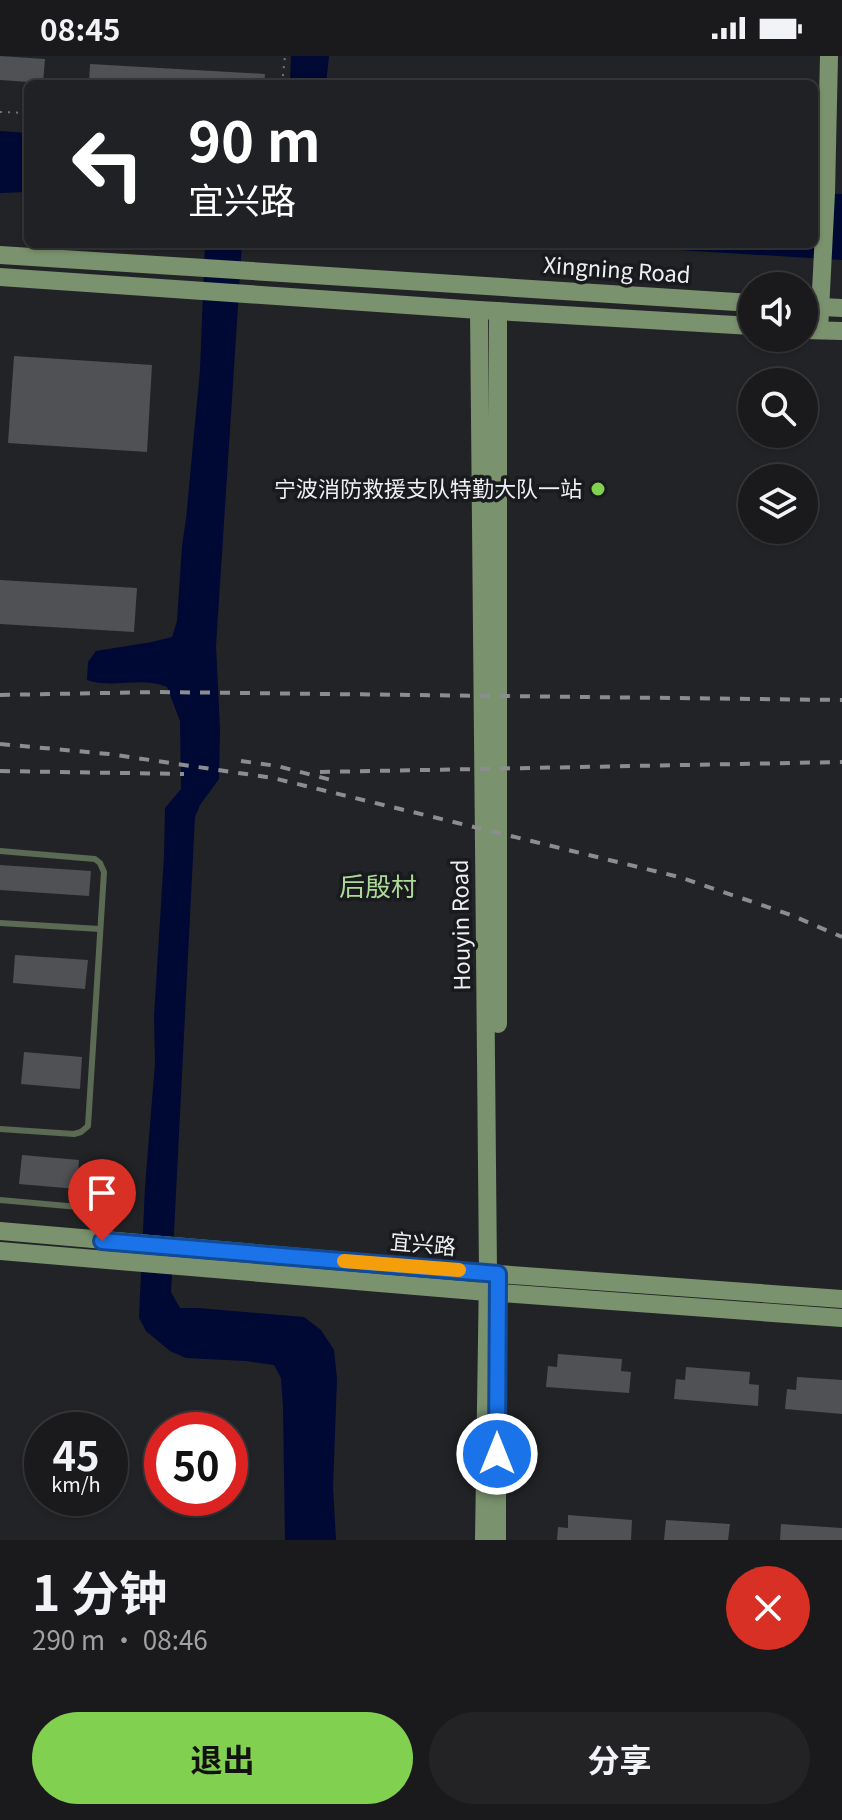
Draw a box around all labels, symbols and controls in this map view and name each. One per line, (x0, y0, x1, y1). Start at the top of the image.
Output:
text: 08:45 (40, 6, 121, 50)
text: 90 m (188, 97, 321, 178)
icon: left (56, 112, 160, 216)
text: 宜兴路 (188, 172, 296, 224)
street label: Xingning Road (543, 247, 692, 289)
map controls (738, 272, 818, 544)
button: sound (738, 272, 818, 352)
button: search (738, 368, 818, 448)
button: layers (738, 464, 818, 544)
place label: 宁波消防救援支队特勤大队一站 (274, 471, 582, 503)
marker: 宁波消防救援支队特勤大队一站 (589, 480, 607, 498)
street label: Houyin Road (442, 859, 476, 991)
district label: 后殷村 (339, 866, 417, 903)
pin (68, 1159, 136, 1241)
icon: arrive (80, 1171, 124, 1215)
street label: 宜兴路 (389, 1223, 457, 1261)
speed limit sign: 50 (144, 1412, 248, 1516)
position arrow (455, 1412, 539, 1496)
text: 45 (52, 1425, 100, 1483)
text: km/h (51, 1469, 101, 1498)
text: 1 分钟 (32, 1555, 167, 1625)
button: close (726, 1566, 810, 1650)
text: 290 m · 08:46 (32, 1620, 208, 1657)
button: 退出 (32, 1712, 413, 1804)
button: 分享 (429, 1712, 810, 1804)

